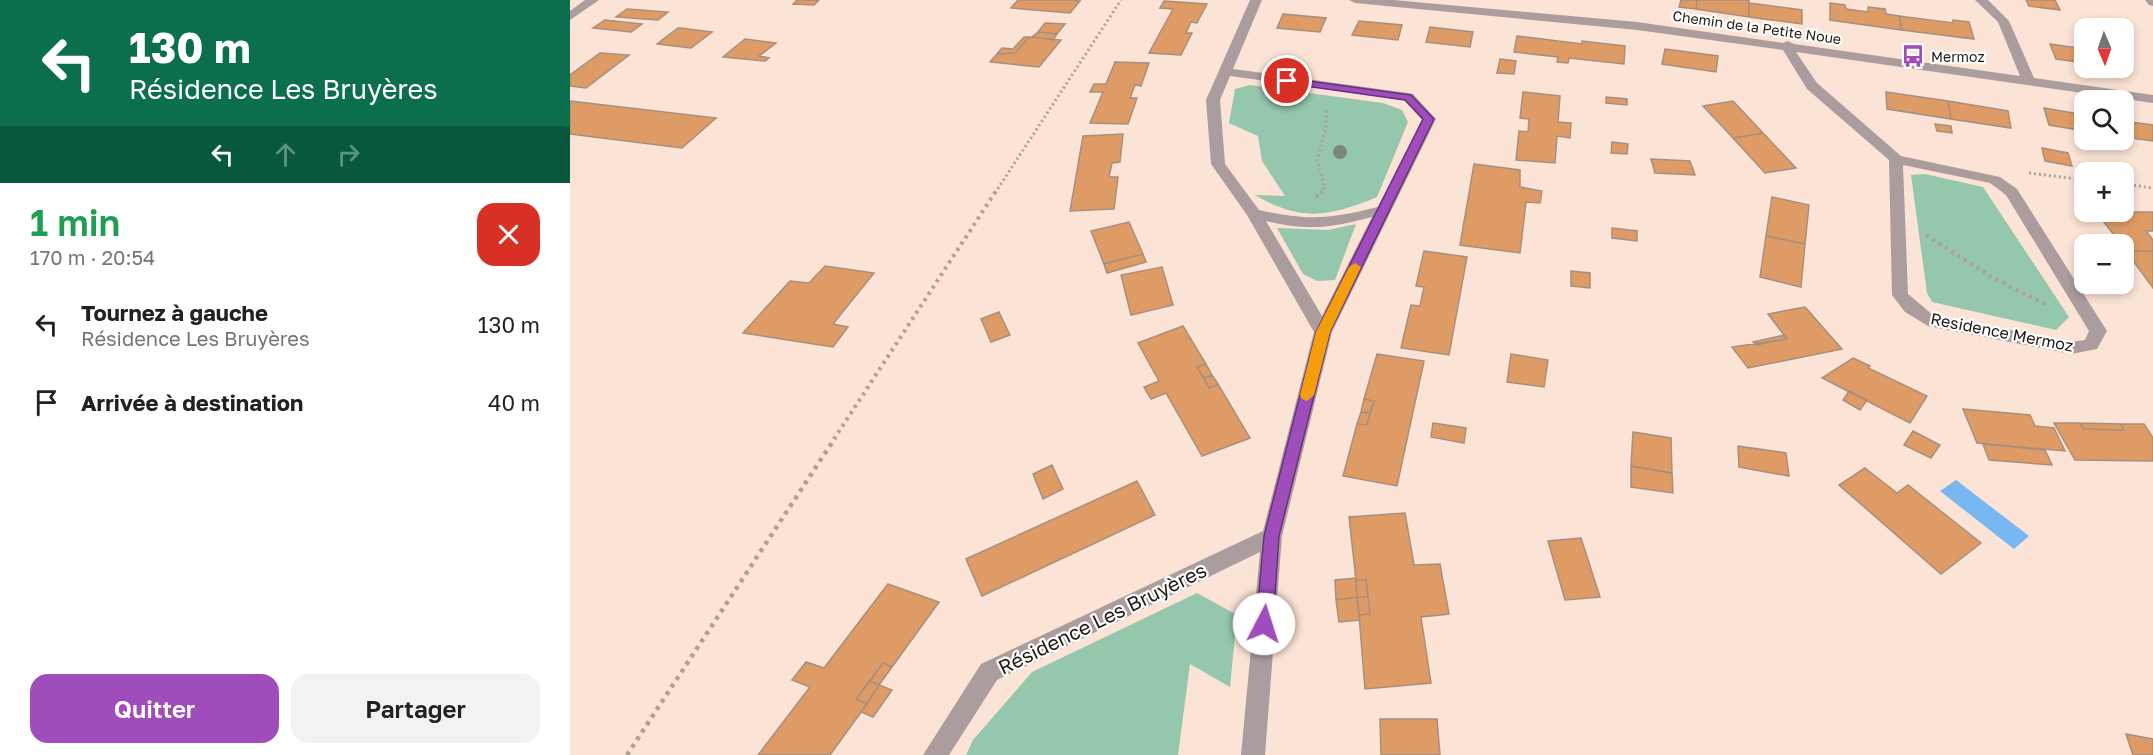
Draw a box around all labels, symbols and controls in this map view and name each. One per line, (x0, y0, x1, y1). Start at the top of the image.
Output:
street label: Chemin de la Petite Noue (1672, 7, 1842, 47)
north arrow (2074, 18, 2134, 78)
map controls (2074, 18, 2134, 294)
text: 130 m (129, 22, 251, 72)
icon: left (30, 24, 108, 102)
bus stop icon: Mermoz (1900, 43, 1926, 69)
place label: Mermoz (1931, 48, 1985, 65)
pin (1261, 55, 1312, 106)
icon: arrive (1270, 64, 1303, 97)
text: Résidence Les Bruyères (129, 73, 438, 105)
button: search (2074, 90, 2134, 150)
icon: left (206, 138, 239, 171)
icon: ahead (269, 138, 302, 171)
icon: right (332, 138, 365, 171)
button: + (2074, 162, 2134, 222)
text: 1 min (30, 201, 120, 244)
button: close (477, 203, 540, 266)
button: − (2074, 234, 2134, 294)
text: 170 m · 20:54 (30, 245, 155, 269)
text: Tournez à gauche (81, 299, 268, 326)
icon: left (30, 308, 63, 341)
street label: Residence Mermoz (1929, 308, 2075, 356)
text: 130 m (478, 311, 540, 338)
text: Résidence Les Bruyères (81, 326, 310, 350)
icon: arrive (30, 386, 63, 419)
text: Arrivée à destination (81, 389, 303, 416)
text: 40 m (488, 389, 540, 416)
street label: Résidence Les Bruyères (994, 557, 1210, 679)
position arrow (1232, 592, 1296, 656)
button: Quitter (30, 674, 279, 743)
button: Partager (291, 674, 540, 743)

